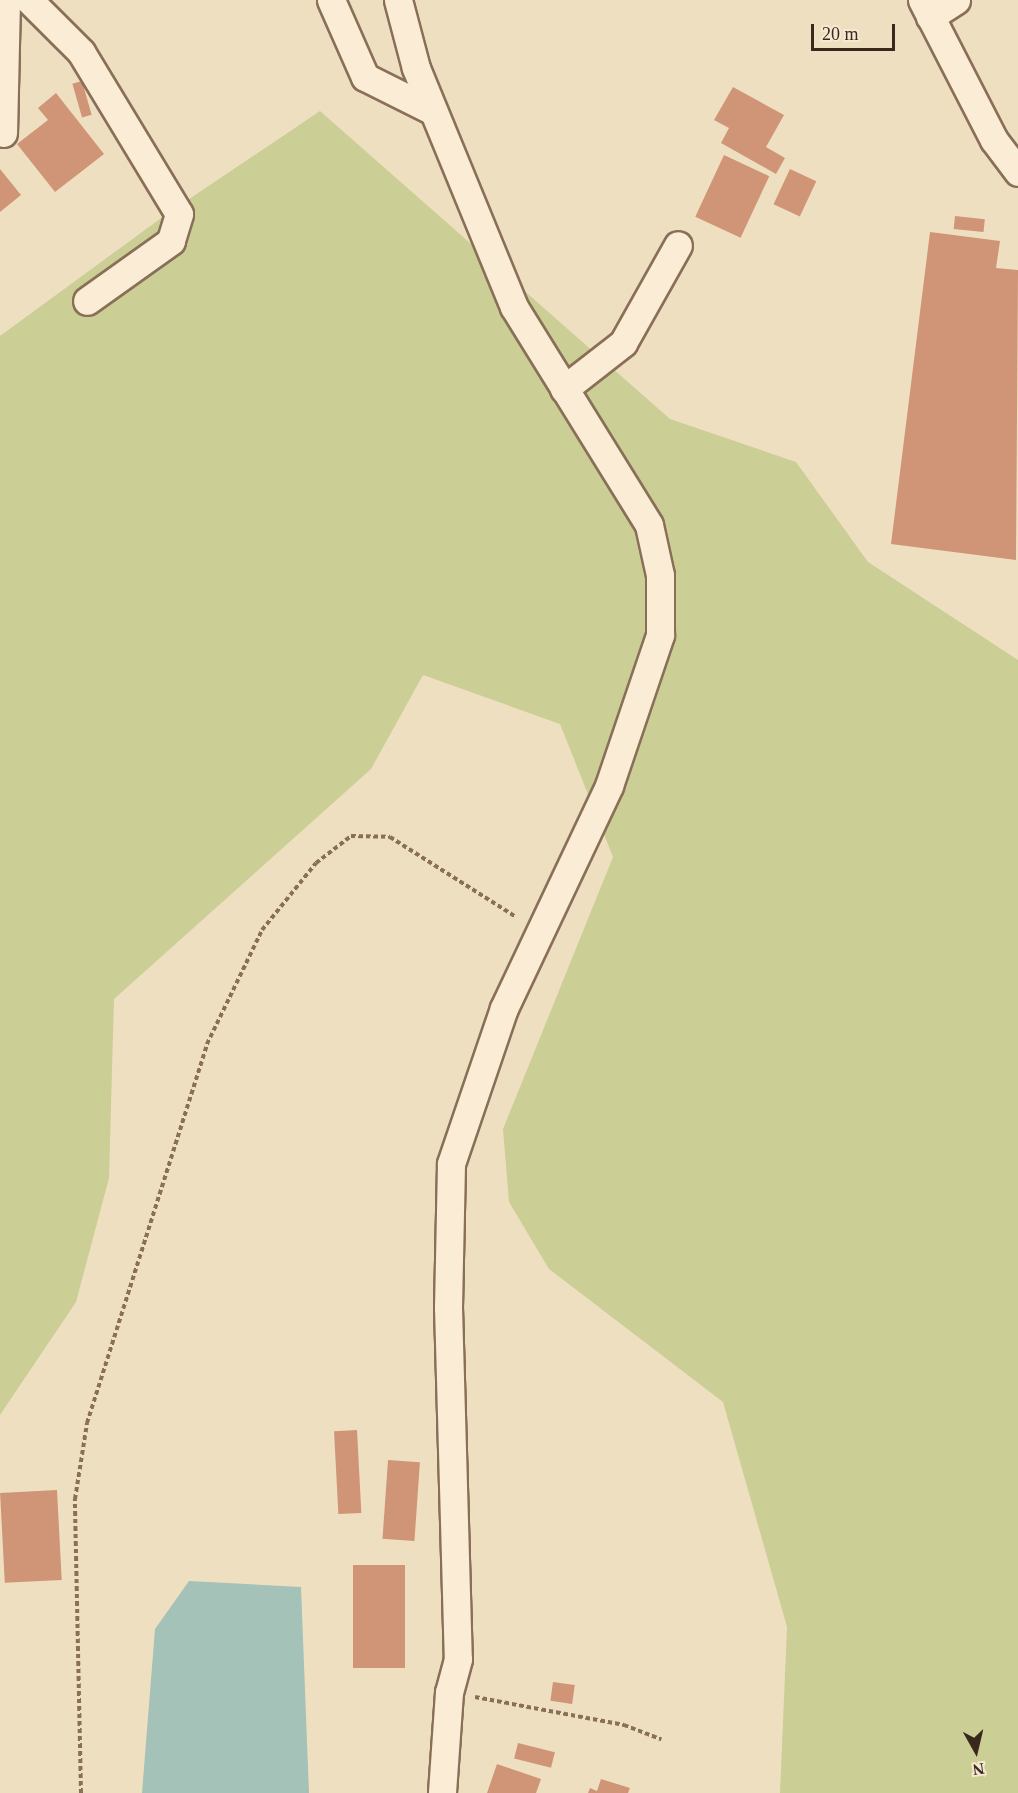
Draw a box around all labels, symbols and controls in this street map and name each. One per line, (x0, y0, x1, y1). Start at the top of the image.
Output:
scale bar (814, 12, 898, 50)
text: 20 m (822, 24, 859, 44)
north arrow (946, 1721, 1006, 1781)
text: N (972, 1760, 985, 1779)

